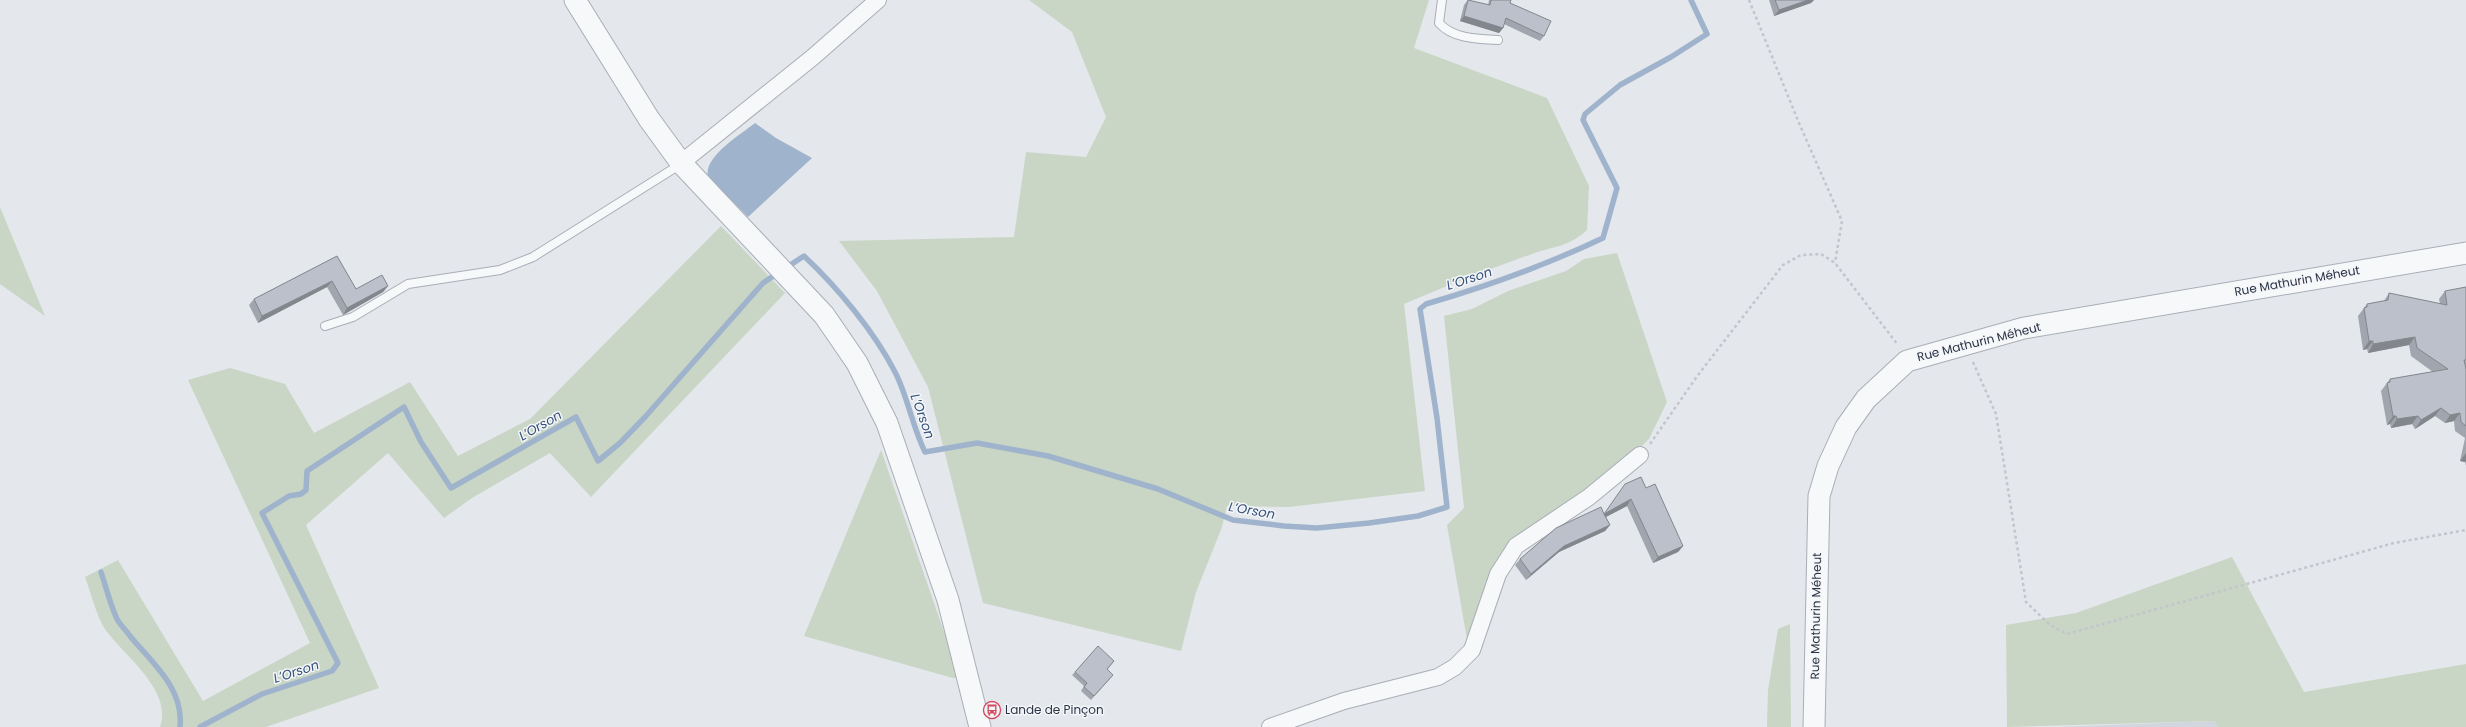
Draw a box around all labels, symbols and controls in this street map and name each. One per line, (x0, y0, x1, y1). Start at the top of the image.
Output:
street label: Rue Mathurin Méheut (2233, 261, 2361, 300)
water label: L’Orson (1444, 262, 1494, 295)
street label: Rue Mathurin Méheut (1915, 318, 2043, 365)
water label: L’Orson (906, 391, 939, 441)
water label: L’Orson (515, 405, 565, 445)
water label: L’Orson (1227, 497, 1277, 524)
street label: Rue Mathurin Méheut (1806, 552, 1825, 680)
water label: L’Orson (271, 655, 321, 688)
bus stop icon: Lande de Pinçon (982, 700, 1002, 720)
place label: Lande de Pinçon (1005, 701, 1104, 718)

